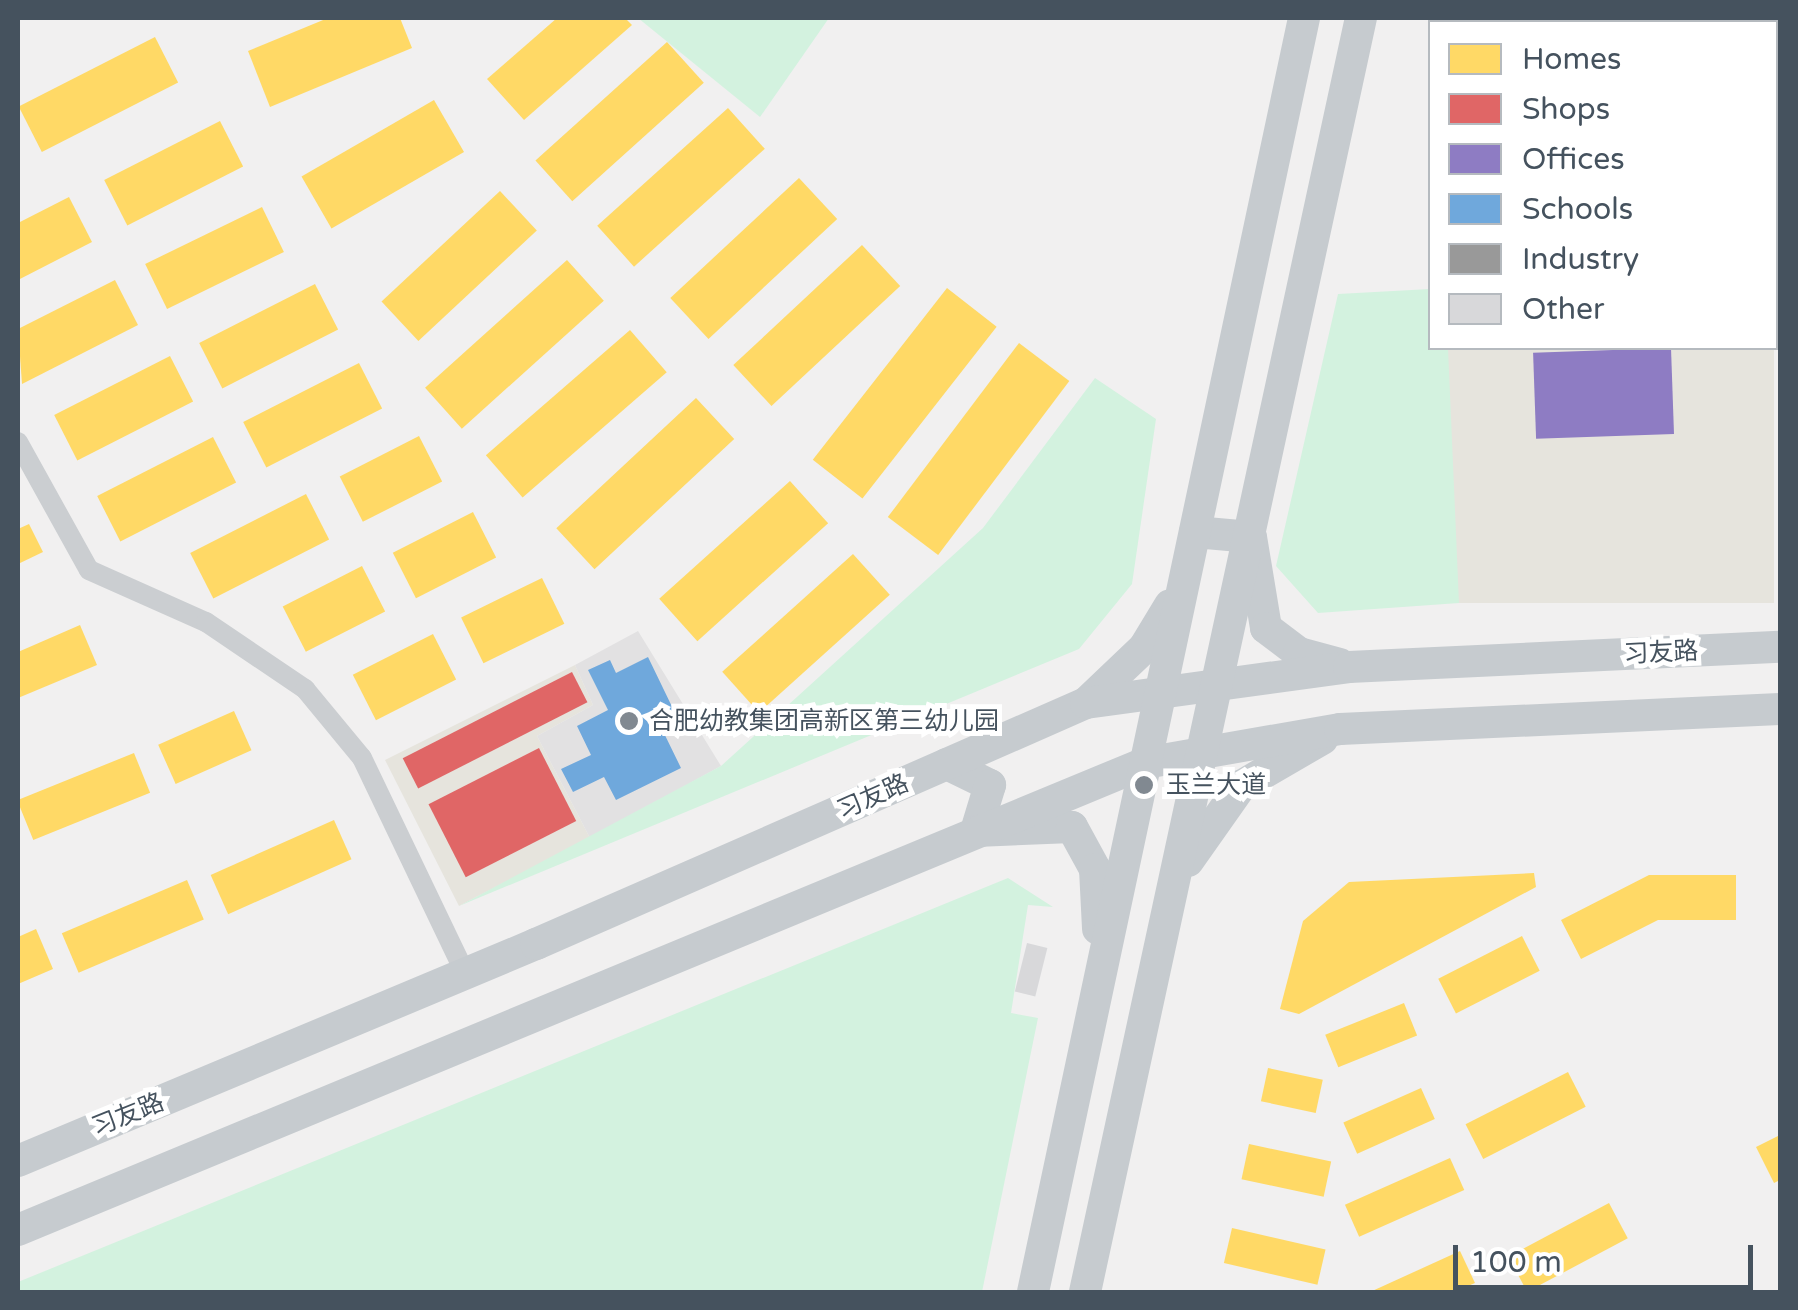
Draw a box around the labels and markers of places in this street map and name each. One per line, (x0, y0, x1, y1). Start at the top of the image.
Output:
place label: 合肥幼教集团高新区第三幼儿园 (649, 706, 999, 736)
marker: 合肥幼教集团高新区第三幼儿园 (618, 710, 640, 732)
place label: 玉兰大道 (1166, 770, 1266, 800)
marker: 玉兰大道 (1131, 772, 1157, 798)

